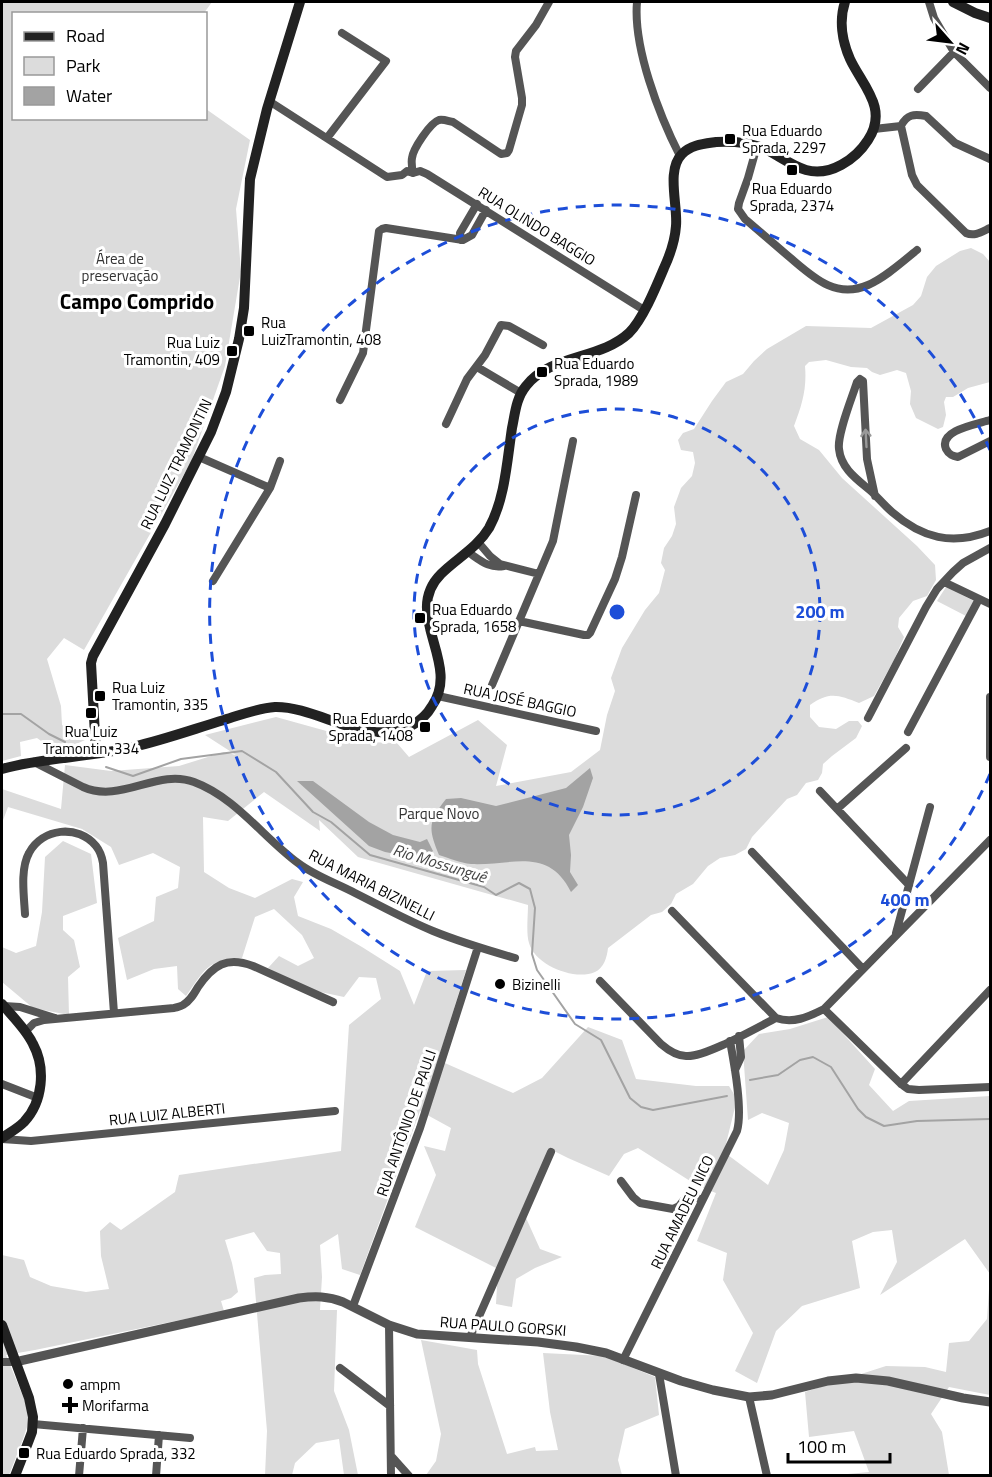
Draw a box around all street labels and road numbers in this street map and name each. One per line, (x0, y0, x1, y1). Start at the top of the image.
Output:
street label: RUA OLINDO BAGGIO (474, 181, 600, 272)
street label: RUA LUIZ TRAMONTIN (134, 395, 218, 533)
street label: RUA JOSÉ BAGGIO (461, 677, 579, 723)
street label: RUA MARIA BIZINELLI (305, 843, 439, 927)
street label: RUA ANTÔNIO DE PAULI (370, 1047, 442, 1199)
street label: RUA LUIZ ALBERTI (108, 1096, 226, 1132)
street label: RUA AMADEU NICO (644, 1151, 720, 1273)
street label: RUA PAULO GORSKI (439, 1310, 567, 1342)

